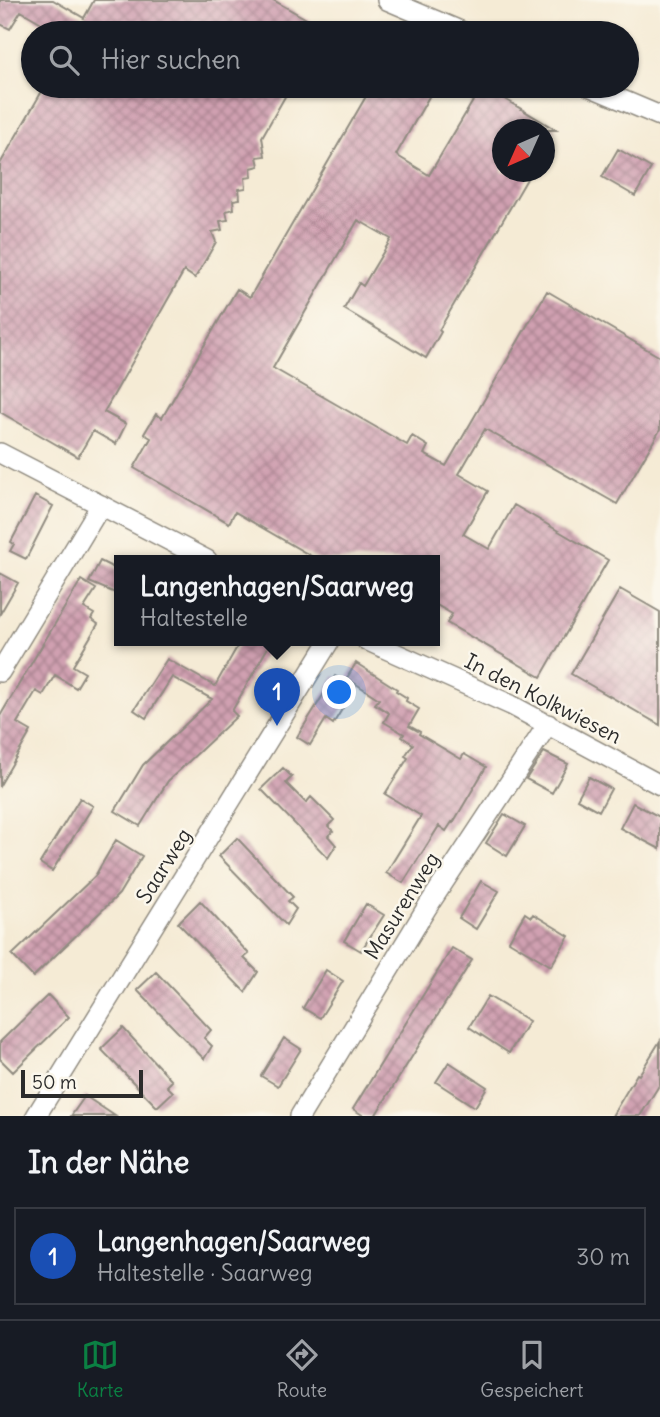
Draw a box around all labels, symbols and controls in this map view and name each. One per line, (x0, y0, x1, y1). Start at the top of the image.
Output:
search box (21, 21, 639, 98)
icon: search (45, 41, 83, 79)
text: Hier suchen (101, 43, 241, 76)
north arrow (492, 119, 555, 182)
popup (114, 555, 440, 646)
text: Langenhagen/Saarweg (140, 570, 414, 603)
text: Haltestelle (140, 603, 248, 632)
street label: In den Kolkwiesen (460, 647, 626, 750)
pin: 1 (254, 668, 300, 726)
your location (322, 675, 356, 709)
street label: Saarweg (130, 823, 197, 908)
street label: Masurenweg (358, 847, 445, 964)
scale bar (21, 1067, 144, 1099)
text: 50 m (32, 1070, 77, 1094)
text: In der Nähe (28, 1143, 190, 1181)
text: Langenhagen/Saarweg (97, 1225, 371, 1258)
text: 1 (48, 1242, 58, 1271)
text: 30 m (576, 1242, 630, 1271)
text: Haltestelle · Saarweg (97, 1258, 312, 1287)
tab: Karte (77, 1336, 123, 1402)
tab: Route (277, 1336, 327, 1402)
tab: Gespeichert (480, 1336, 583, 1402)

